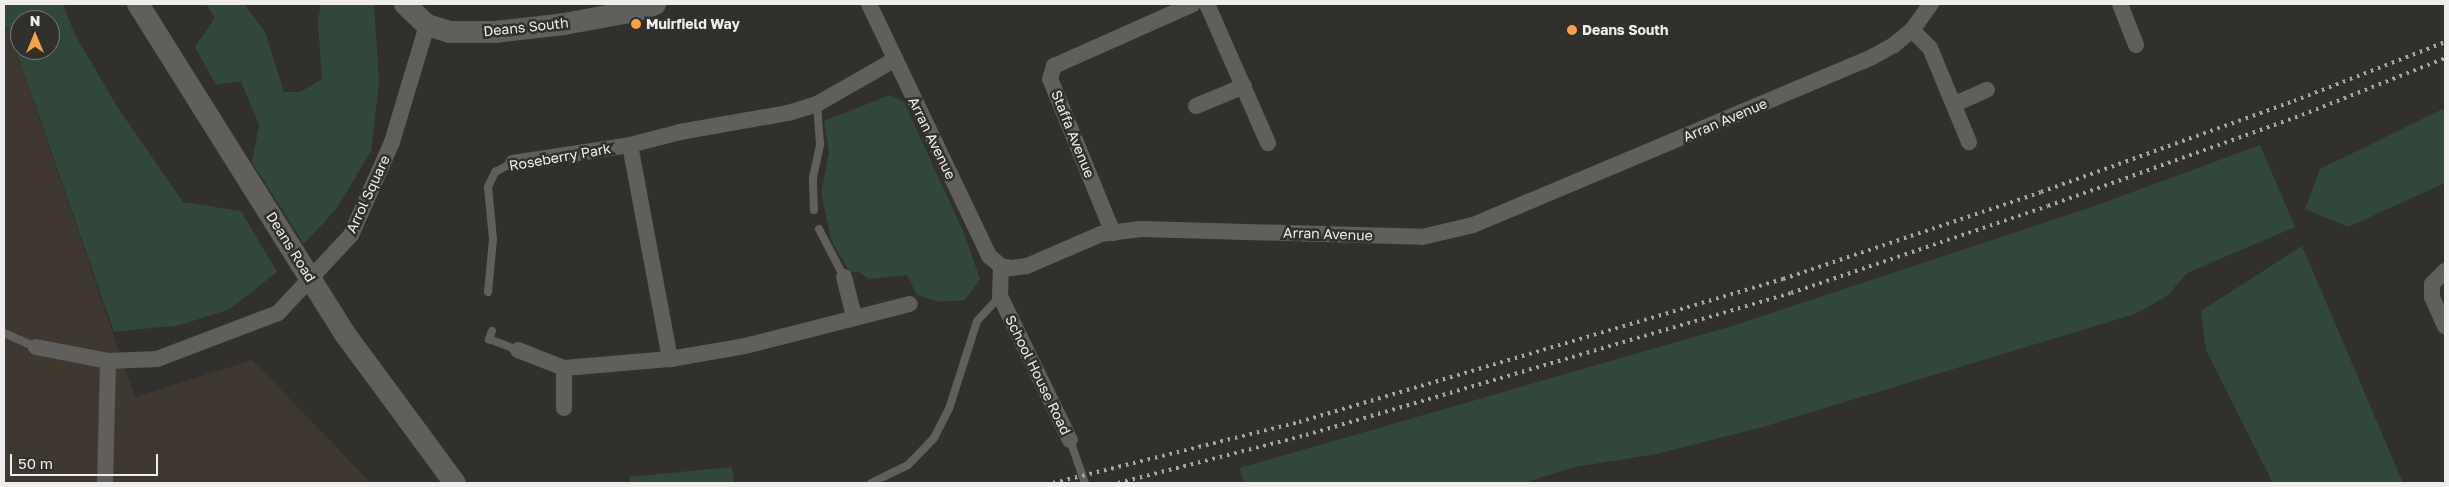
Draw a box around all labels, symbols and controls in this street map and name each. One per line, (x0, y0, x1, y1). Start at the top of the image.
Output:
north arrow (10, 10, 60, 60)
text: N (30, 12, 40, 29)
street label: Deans South (483, 14, 569, 40)
place label: Muirfield Way (646, 16, 740, 32)
marker: Muirfield Way (630, 18, 642, 30)
place label: Deans South (1582, 22, 1668, 38)
marker: Deans South (1566, 24, 1578, 36)
street label: Staffa Avenue (1048, 88, 1098, 180)
street label: Arran Avenue (905, 94, 959, 182)
street label: Arran Avenue (1680, 95, 1770, 145)
street label: Roseberry Park (508, 140, 612, 174)
street label: Arrol Square (343, 152, 393, 236)
street label: Deans Road (263, 209, 319, 285)
street label: Arran Avenue (1283, 224, 1373, 244)
street label: School House Road (1002, 313, 1074, 437)
scale bar (12, 444, 160, 476)
text: 50 m (18, 454, 53, 472)

